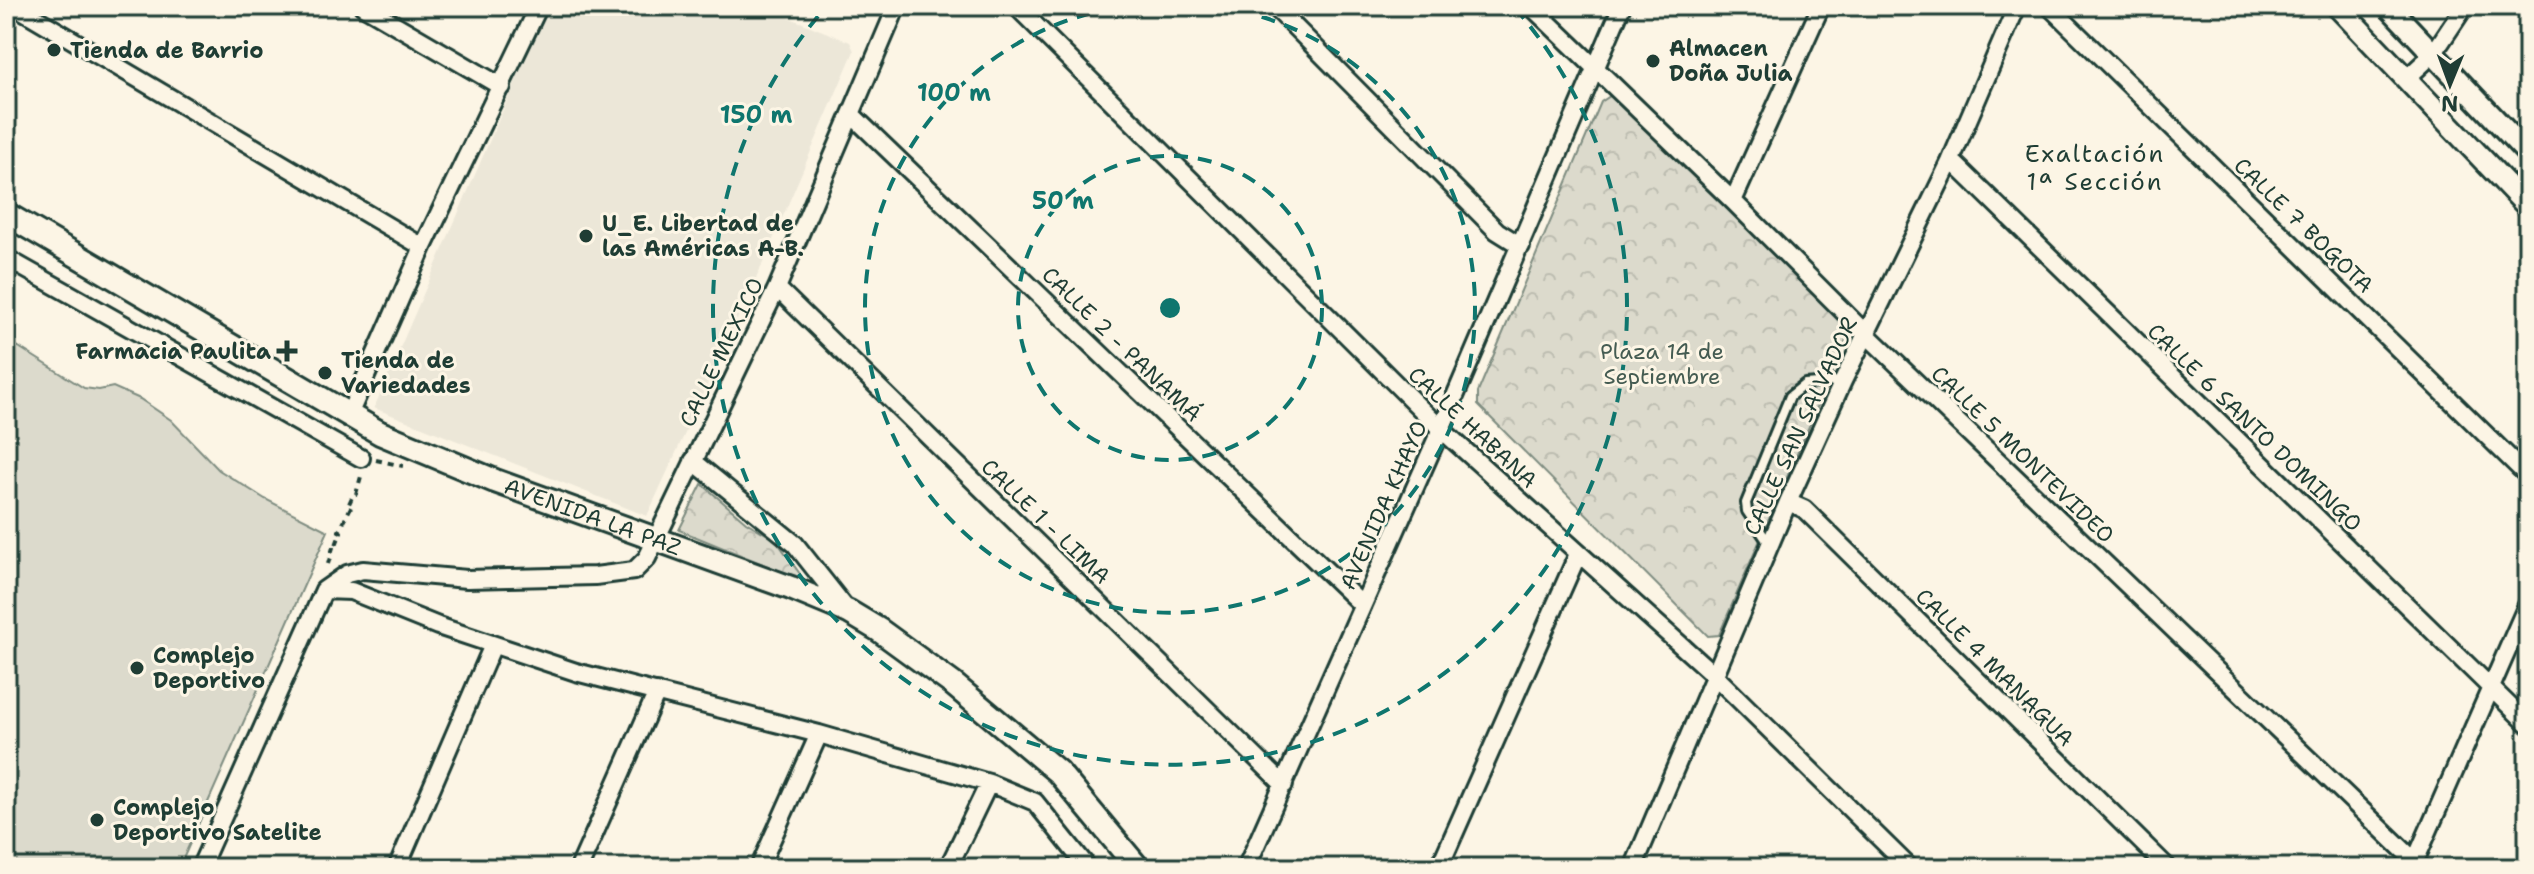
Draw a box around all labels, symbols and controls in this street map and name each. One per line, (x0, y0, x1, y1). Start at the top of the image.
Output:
place label: Almacen Doña Julia (1669, 34, 1793, 88)
place label: Tienda de Barrio (70, 36, 264, 65)
marker: Tienda de Barrio (45, 41, 63, 59)
north arrow (2410, 44, 2490, 124)
marker: Almacen Doña Julia (1644, 52, 1662, 70)
text: 100 m (917, 77, 991, 109)
text: N (2441, 89, 2459, 118)
text: 150 m (720, 99, 792, 131)
district label: Exaltación 1ª Sección (2025, 138, 2165, 198)
street label: CALLE 7 BOGOTA (2228, 151, 2380, 299)
text: 50 m (1032, 185, 1094, 217)
place label: U_E. Libertad de las Américas A-B. (602, 209, 804, 263)
marker: U_E. Libertad de las Américas A-B. (577, 227, 595, 245)
street label: CALLE 2 - PANAMÁ (1036, 261, 1208, 428)
street label: CALLE MEXICO (673, 273, 770, 432)
centre of rings (1156, 294, 1184, 322)
street label: CALLE SAN SALVADOR (1737, 312, 1864, 540)
street label: CALLE 6 SANTO DOMINGO (2141, 317, 2368, 538)
place label: Farmacia Paulita (76, 337, 271, 366)
park label: Plaza 14 de Septiembre (1600, 337, 1724, 391)
marker: Farmacia Paulita (278, 342, 296, 360)
place label: Tienda de Variedades (341, 346, 471, 400)
street label: CALLE 5 MONTEVIDEO (1925, 359, 2120, 549)
street label: CALLE HABANA (1402, 360, 1543, 495)
marker: Tienda de Variedades (316, 364, 334, 382)
street label: AVENIDA KHAYO (1333, 416, 1434, 594)
street label: CALLE 1 - LIMA (975, 452, 1116, 590)
street label: AVENIDA LA PAZ (500, 472, 685, 562)
street label: CALLE 4 MANAGUA (1909, 582, 2080, 753)
place label: Complejo Deportivo (153, 641, 265, 695)
marker: Complejo Deportivo (128, 659, 146, 677)
place label: Complejo Deportivo Satelite (113, 793, 322, 847)
marker: Complejo Deportivo Satelite (88, 811, 106, 829)

